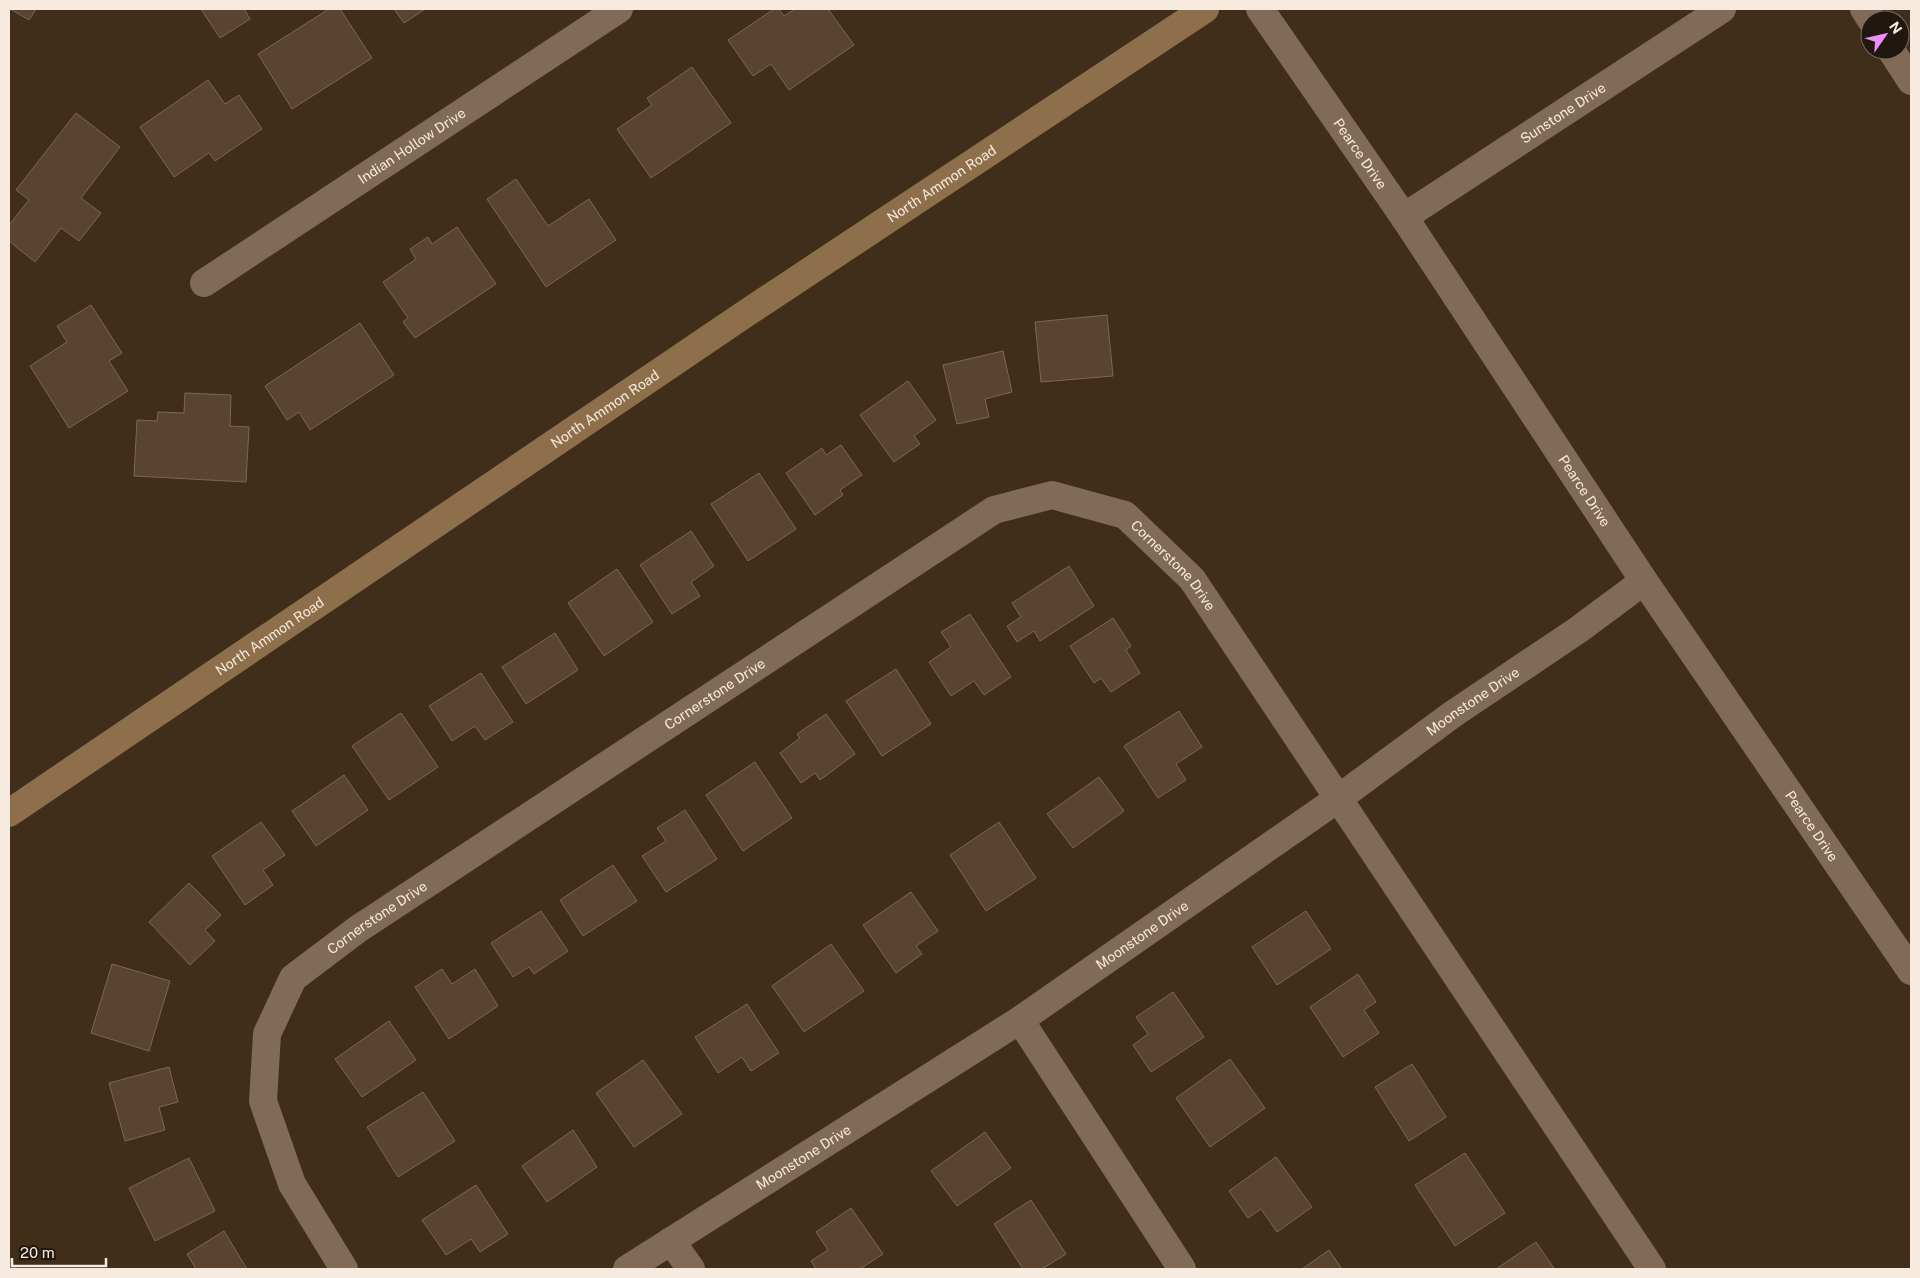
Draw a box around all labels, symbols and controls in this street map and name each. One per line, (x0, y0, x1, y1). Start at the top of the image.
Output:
north arrow (1860, 10, 1910, 60)
text: N (1886, 19, 1905, 37)
street label: Sunstone Drive (1517, 79, 1609, 147)
street label: Indian Hollow Drive (355, 105, 469, 187)
street label: Pearce Drive (1330, 115, 1390, 192)
street label: North Ammon Road (884, 142, 999, 226)
street label: North Ammon Road (548, 367, 662, 451)
street label: Pearce Drive (1555, 452, 1614, 530)
street label: Cornerstone Drive (1128, 517, 1219, 613)
street label: North Ammon Road (213, 594, 327, 679)
street label: Cornerstone Drive (661, 655, 768, 733)
street label: Moonstone Drive (1423, 664, 1522, 739)
street label: Pearce Drive (1782, 788, 1842, 865)
street label: Cornerstone Drive (324, 878, 430, 957)
street label: Moonstone Drive (1093, 897, 1192, 973)
street label: Moonstone Drive (753, 1121, 854, 1193)
scale bar (12, 1236, 106, 1268)
text: 20 m (20, 1244, 55, 1261)

